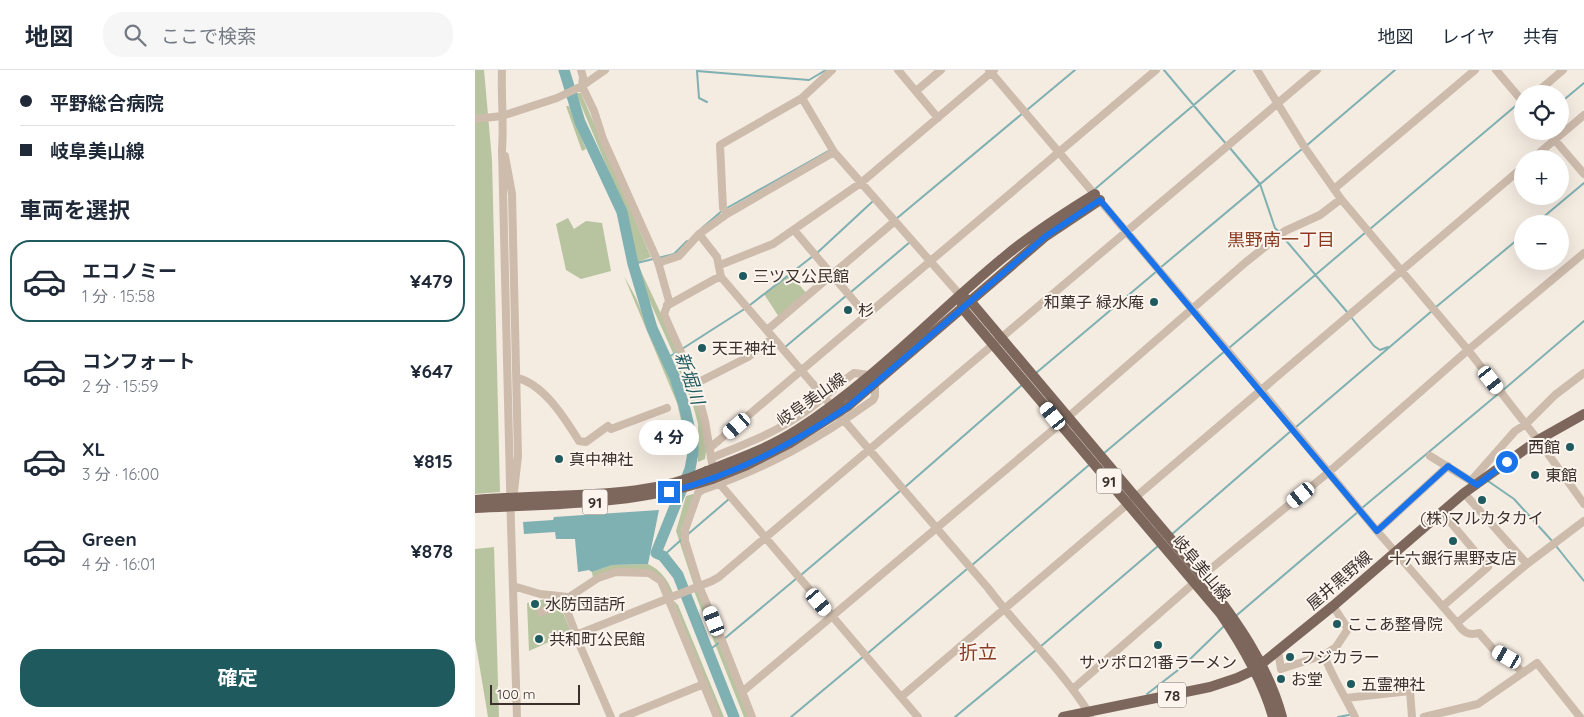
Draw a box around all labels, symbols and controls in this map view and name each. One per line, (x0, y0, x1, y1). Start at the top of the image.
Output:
search box (103, 12, 453, 57)
text: 地図 (25, 21, 73, 51)
icon: search (121, 21, 149, 49)
text: ここで検索 (161, 24, 256, 48)
text: 地図 (1378, 25, 1414, 48)
text: レイヤ (1442, 25, 1495, 48)
text: 共有 (1523, 25, 1559, 48)
map controls (1514, 85, 1569, 270)
button: locate (1514, 85, 1569, 140)
text: 平野総合病院 (50, 91, 164, 115)
text: 岐阜美山線 (50, 139, 145, 163)
button: + (1514, 150, 1569, 205)
text: 車両を選択 (20, 196, 130, 224)
button: − (1514, 215, 1569, 270)
district label: 黒野南一丁目 (1227, 228, 1335, 251)
icon: car (22, 259, 67, 304)
text: エコノミー (82, 259, 177, 283)
place label: 三ツ又公民館 (753, 266, 849, 286)
text: ¥479 (410, 269, 453, 293)
marker: 三ツ又公民館 (737, 270, 749, 282)
text: 1 分 · 15:58 (82, 286, 155, 306)
place label: 和菓子 緑水庵 (1044, 292, 1144, 312)
marker: 和菓子 緑水庵 (1148, 296, 1160, 308)
place label: 杉 (858, 300, 874, 320)
marker: 杉 (842, 304, 854, 316)
place label: 天王神社 (712, 338, 776, 358)
marker: 天王神社 (696, 342, 708, 354)
icon: car (22, 349, 67, 394)
text: コンフォート (82, 349, 195, 373)
water label: 新堀川 (670, 349, 710, 409)
text: ¥647 (410, 359, 453, 383)
car (1475, 364, 1506, 396)
street label: 岐阜美山線 (772, 368, 850, 430)
text: 2 分 · 15:59 (82, 376, 158, 396)
car (1037, 400, 1068, 432)
car (720, 410, 753, 442)
callout: 4 分 (639, 420, 699, 454)
text: 4 分 (654, 427, 684, 447)
text: XL (82, 437, 105, 461)
place label: 西館 (1528, 437, 1560, 457)
icon: car (22, 439, 67, 484)
marker: 西館 (1564, 441, 1576, 453)
text: ¥815 (413, 449, 453, 473)
place label: 真中神社 (569, 449, 633, 469)
route start (1496, 451, 1518, 473)
marker: 真中神社 (553, 453, 565, 465)
text: 3 分 · 16:00 (82, 464, 159, 484)
place label: 東館 (1545, 465, 1577, 485)
road number: 91 (1097, 468, 1121, 494)
marker: 東館 (1529, 469, 1541, 481)
car (1284, 480, 1317, 510)
route end (658, 481, 680, 503)
road number: 91 (583, 490, 607, 514)
marker: (株)マルカタカイ (1476, 494, 1488, 506)
place label: (株)マルカタカイ (1420, 508, 1544, 528)
text: Green (82, 527, 137, 551)
icon: car (22, 529, 67, 574)
street label: 岐阜美山線 (1169, 531, 1235, 605)
marker: 十六銀行黒野支店 (1447, 535, 1459, 547)
text: ¥878 (410, 539, 453, 563)
street label: 屋井黒野線 (1302, 546, 1376, 614)
place label: 十六銀行黒野支店 (1389, 548, 1517, 568)
text: 4 分 · 16:01 (82, 554, 156, 574)
car (803, 586, 834, 618)
place label: 水防団詰所 (545, 594, 625, 614)
marker: 水防団詰所 (529, 598, 541, 610)
car (701, 604, 726, 638)
place label: ここあ整骨院 (1347, 614, 1443, 634)
marker: ここあ整骨院 (1331, 618, 1343, 630)
place label: 共和町公民館 (549, 629, 645, 649)
marker: 共和町公民館 (533, 633, 545, 645)
marker: サッポロ21番ラーメン (1152, 639, 1164, 651)
district label: 折立 (959, 640, 997, 664)
car (1490, 643, 1523, 671)
place label: フジカラー (1300, 647, 1380, 667)
button: 確定 (20, 649, 455, 707)
marker: フジカラー (1284, 651, 1296, 663)
place label: サッポロ21番ラーメン (1079, 652, 1237, 672)
place label: お堂 (1291, 669, 1323, 689)
marker: お堂 (1275, 673, 1287, 685)
place label: 五霊神社 (1361, 674, 1425, 694)
marker: 五霊神社 (1345, 678, 1357, 690)
scale bar (490, 682, 580, 705)
road number: 78 (1158, 682, 1186, 708)
text: 100 m (497, 685, 535, 703)

